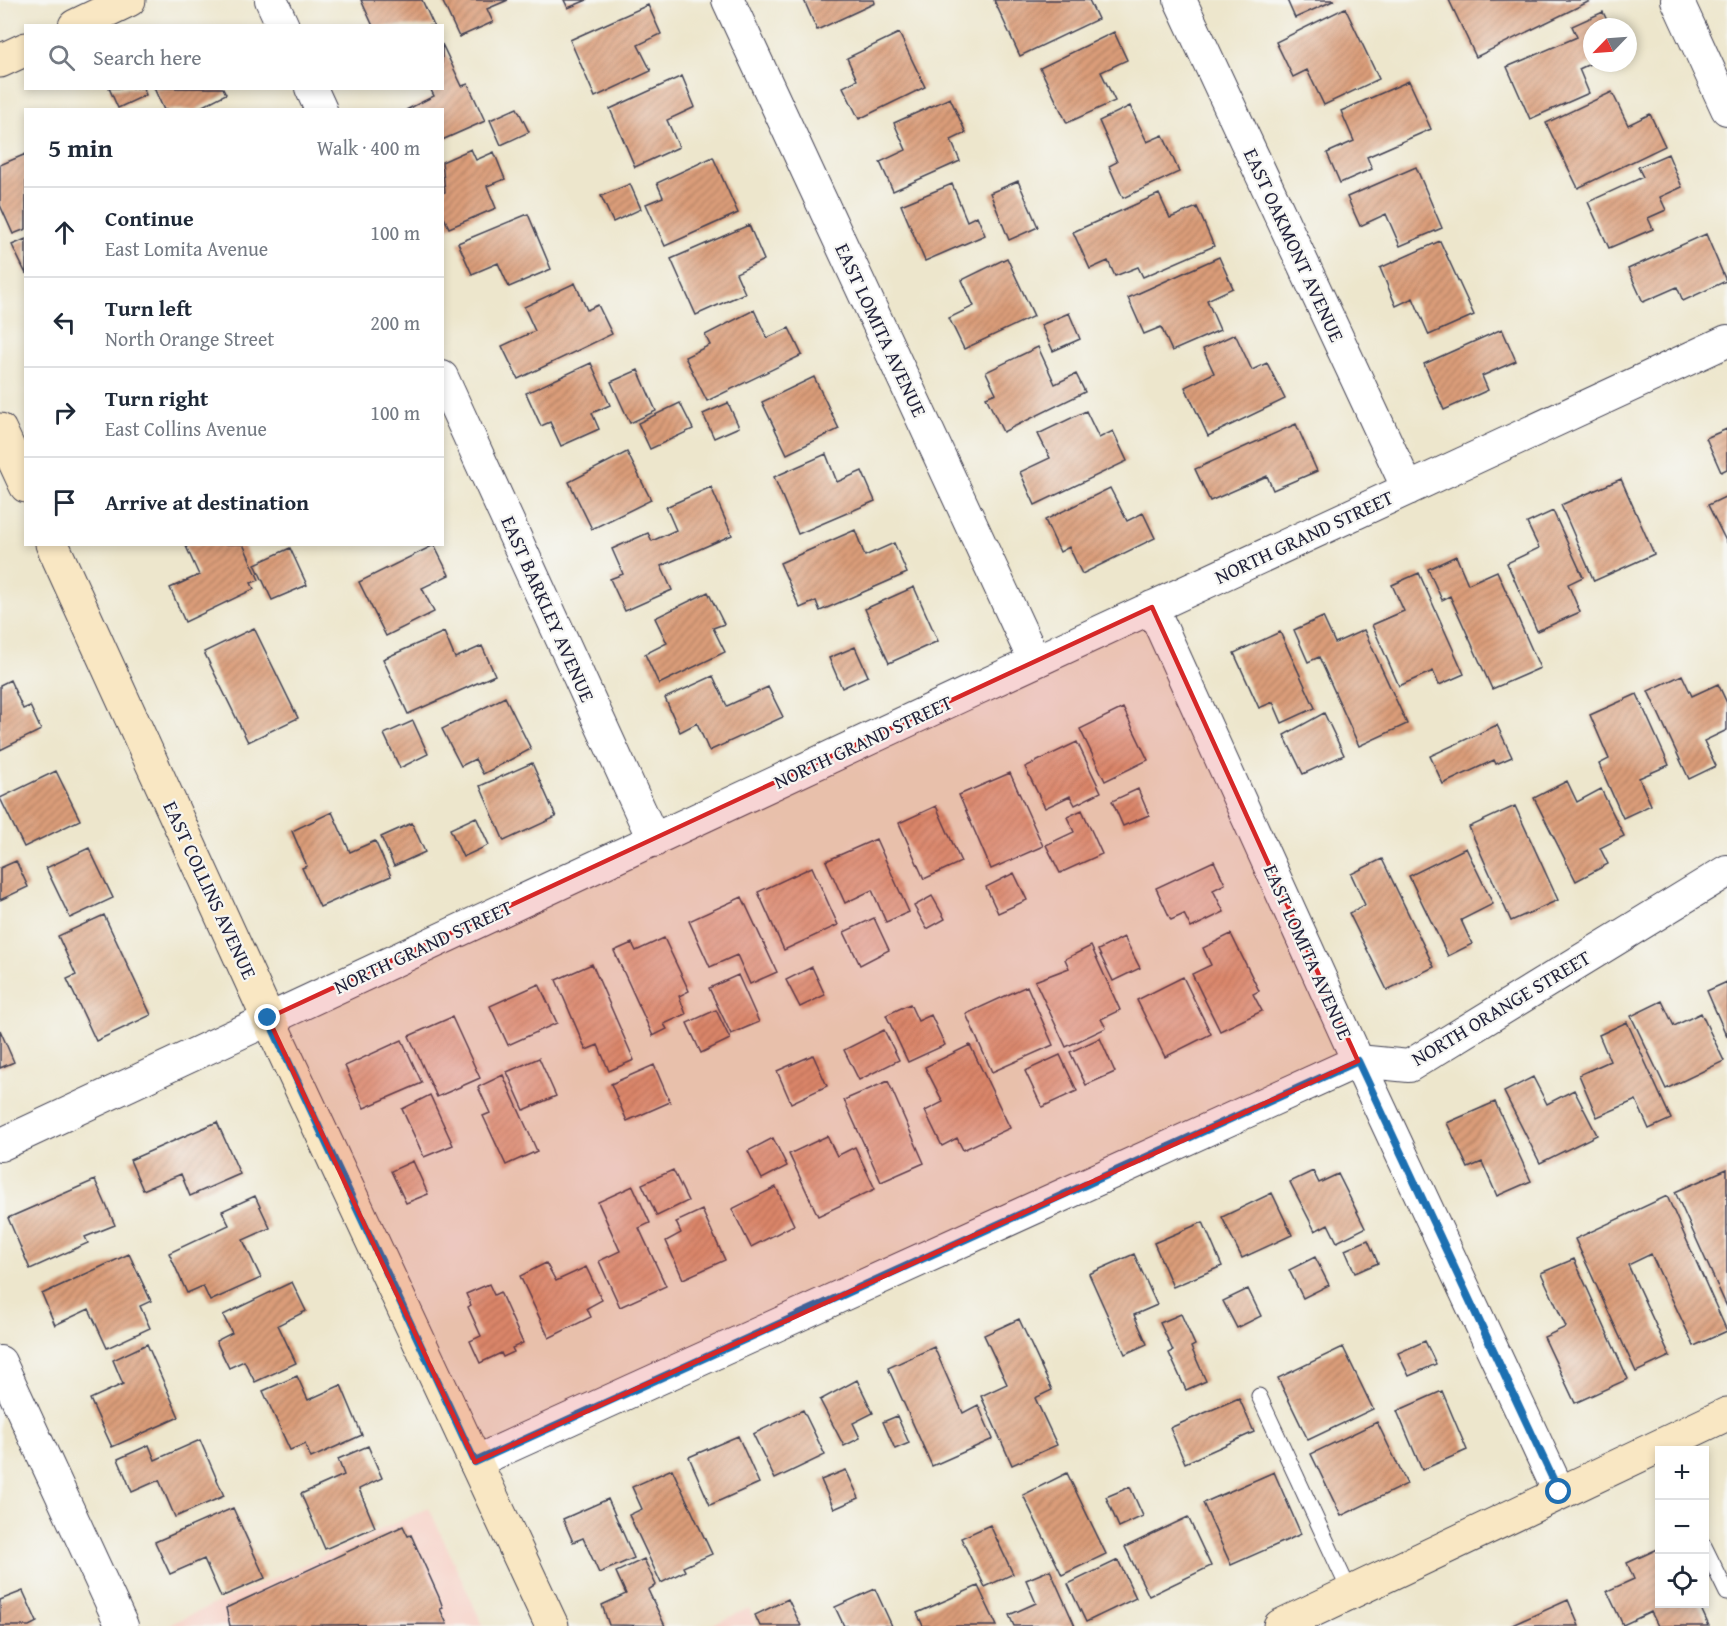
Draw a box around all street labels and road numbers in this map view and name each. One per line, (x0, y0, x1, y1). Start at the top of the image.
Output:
street label: EAST OAKMONT AVENUE (1237, 143, 1352, 346)
street label: EAST LOMITA AVENUE (828, 238, 934, 421)
street label: NORTH GRAND STREET (1210, 482, 1398, 591)
street label: EAST BARKLEY AVENUE (494, 511, 603, 706)
street label: NORTH GRAND STREET (769, 687, 957, 796)
street label: EAST COLLINS AVENUE (156, 796, 265, 984)
street label: EAST LOMITA AVENUE (1257, 860, 1360, 1044)
street label: NORTH GRAND STREET (329, 892, 517, 1001)
street label: NORTH ORANGE STREET (1406, 943, 1596, 1073)

